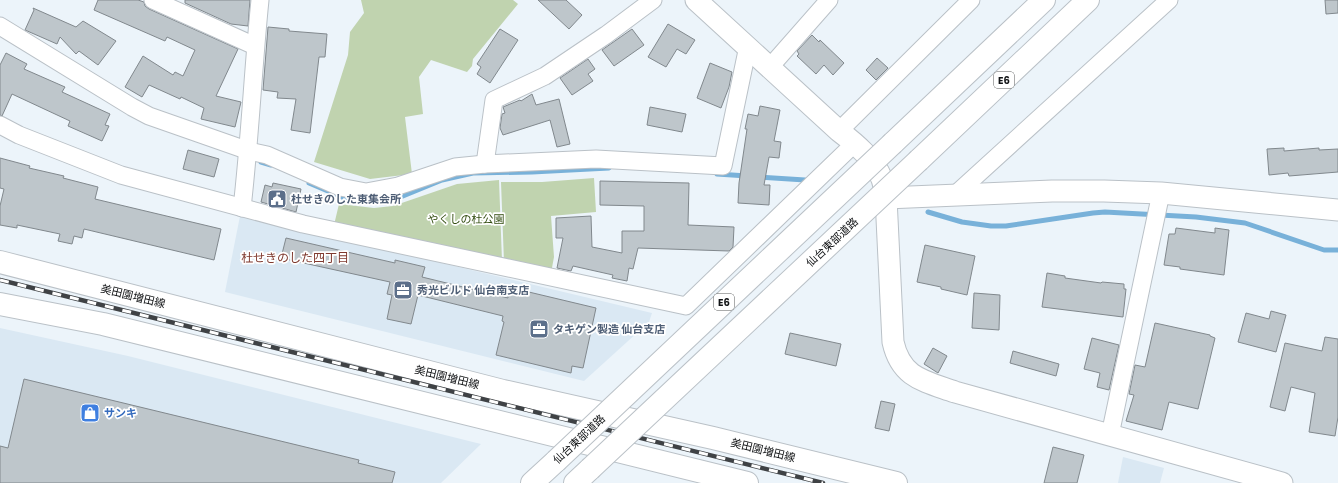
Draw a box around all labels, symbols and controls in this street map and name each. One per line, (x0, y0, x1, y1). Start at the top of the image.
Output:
road number: E6 (994, 72, 1014, 88)
public building icon: 杜せきのした東集会所 (266, 188, 288, 210)
place label: 杜せきのした東集会所 (291, 191, 401, 207)
park label: やくしの杜公園 (428, 211, 505, 227)
street label: 仙台東部道路 (802, 214, 862, 270)
district label: 杜せきのした四丁目 (241, 249, 349, 266)
office icon: 秀光ビルド 仙台南支店 (392, 279, 414, 301)
street label: 美田園増田線 (99, 280, 167, 312)
place label: 秀光ビルド 仙台南支店 (417, 282, 529, 298)
road number: E6 (714, 294, 734, 310)
office icon: タキゲン製造 仙台支店 (528, 318, 550, 340)
place label: タキゲン製造 仙台支店 (553, 321, 665, 337)
street label: 美田園増田線 (413, 361, 481, 393)
shop icon: サンキ (79, 402, 101, 424)
place label: サンキ (104, 405, 137, 421)
street label: 仙台東部道路 (549, 411, 609, 467)
street label: 美田園増田線 (729, 434, 797, 466)

